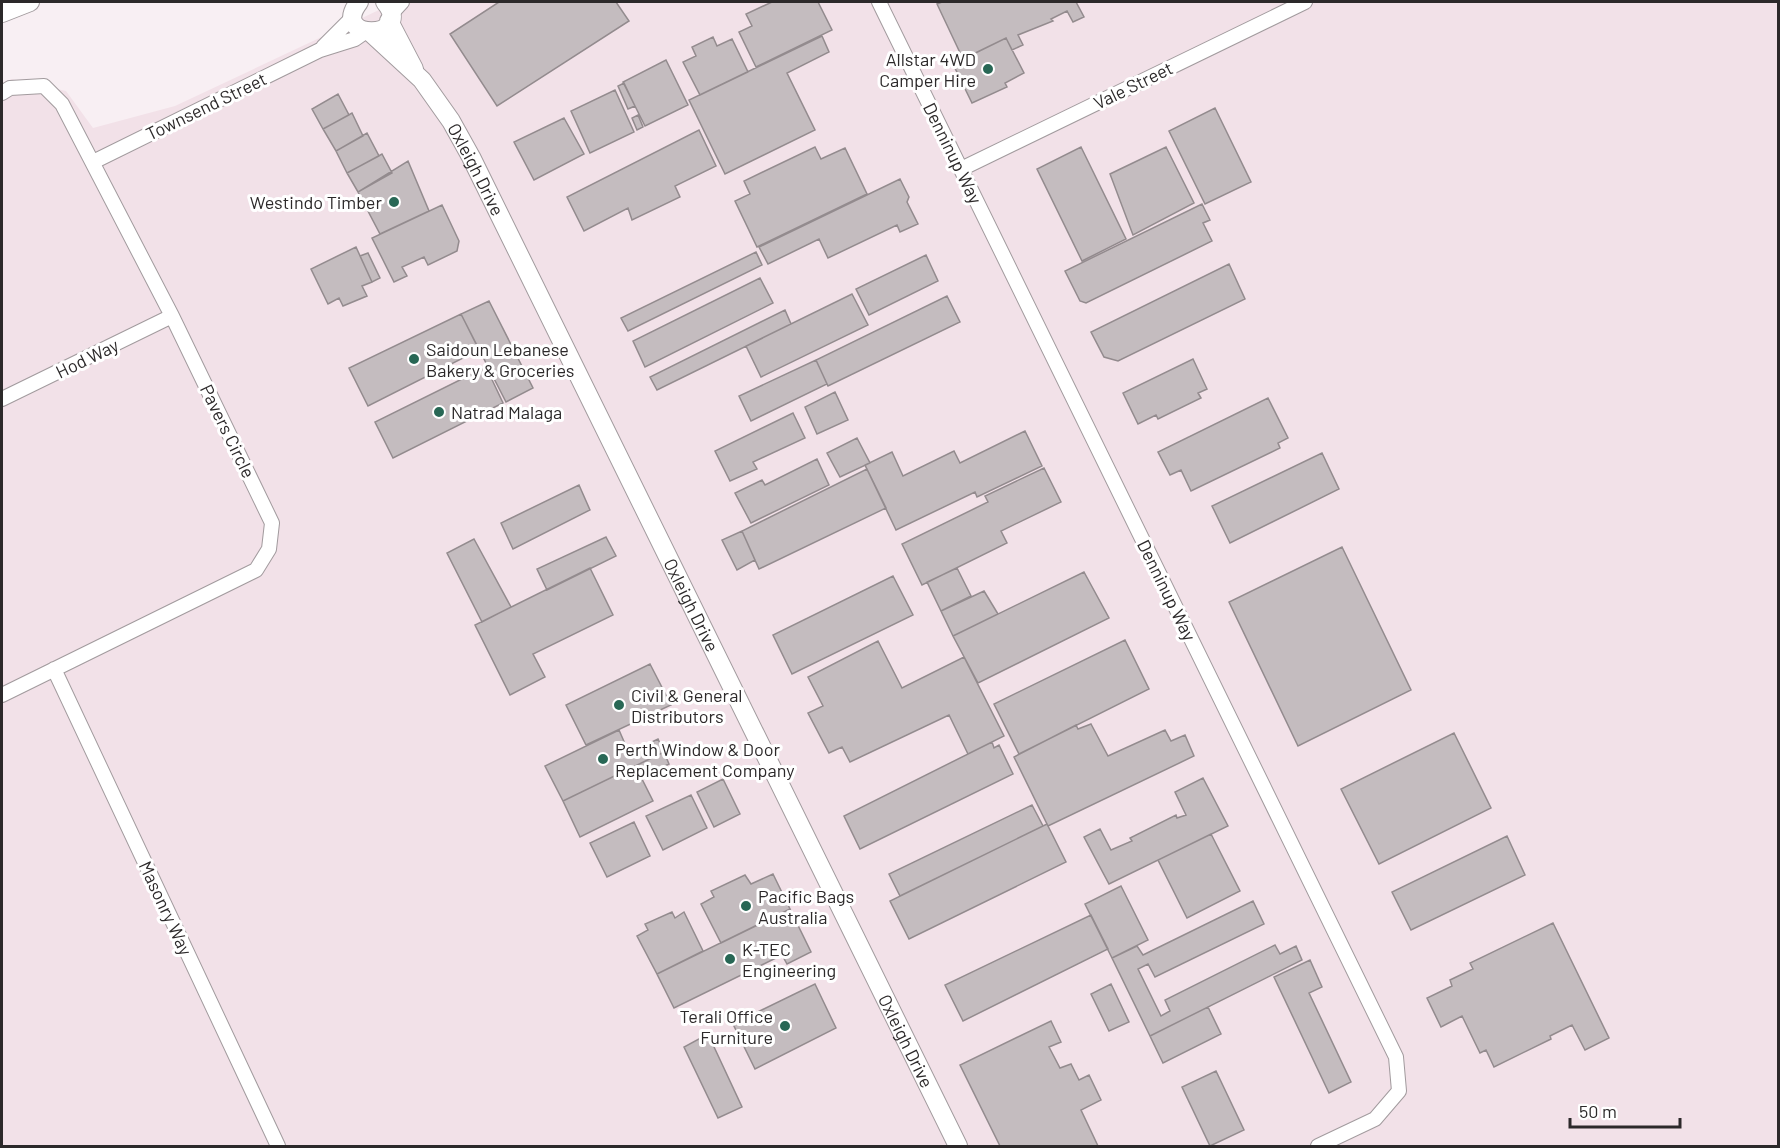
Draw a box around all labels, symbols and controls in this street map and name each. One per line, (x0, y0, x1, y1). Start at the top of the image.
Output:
place label: Allstar 4WD Camper Hire (879, 48, 976, 91)
street label: Vale Street (1090, 56, 1176, 114)
marker: Allstar 4WD Camper Hire (981, 62, 995, 76)
street label: Townsend Street (142, 67, 270, 145)
street label: Denninup Way (919, 99, 987, 207)
street label: Oxleigh Drive (443, 119, 509, 219)
place label: Westindo Timber (250, 191, 382, 213)
marker: Westindo Timber (387, 195, 401, 209)
street label: Hod Way (52, 333, 122, 383)
place label: Saidoun Lebanese Bakery & Groceries (426, 338, 574, 381)
marker: Saidoun Lebanese Bakery & Groceries (407, 352, 421, 366)
street label: Pavers Circle (196, 381, 260, 481)
place label: Natrad Malaga (451, 401, 562, 423)
marker: Natrad Malaga (432, 405, 446, 419)
street label: Denninup Way (1133, 536, 1201, 644)
street label: Oxleigh Drive (659, 555, 724, 655)
place label: Civil & General Distributors (631, 684, 742, 727)
marker: Civil & General Distributors (612, 698, 626, 712)
place label: Perth Window & Door Replacement Company (615, 738, 795, 781)
marker: Perth Window & Door Replacement Company (596, 752, 610, 766)
street label: Masonry Way (135, 857, 197, 959)
place label: Pacific Bags Australia (758, 885, 854, 928)
marker: Pacific Bags Australia (739, 899, 753, 913)
place label: K-TEC Engineering (742, 938, 836, 981)
marker: K-TEC Engineering (723, 952, 737, 966)
street label: Oxleigh Drive (874, 991, 938, 1091)
place label: Terali Office Furniture (679, 1005, 773, 1048)
marker: Terali Office Furniture (778, 1019, 792, 1033)
scale bar (1570, 1091, 1680, 1129)
text: 50 m (1579, 1100, 1617, 1122)

